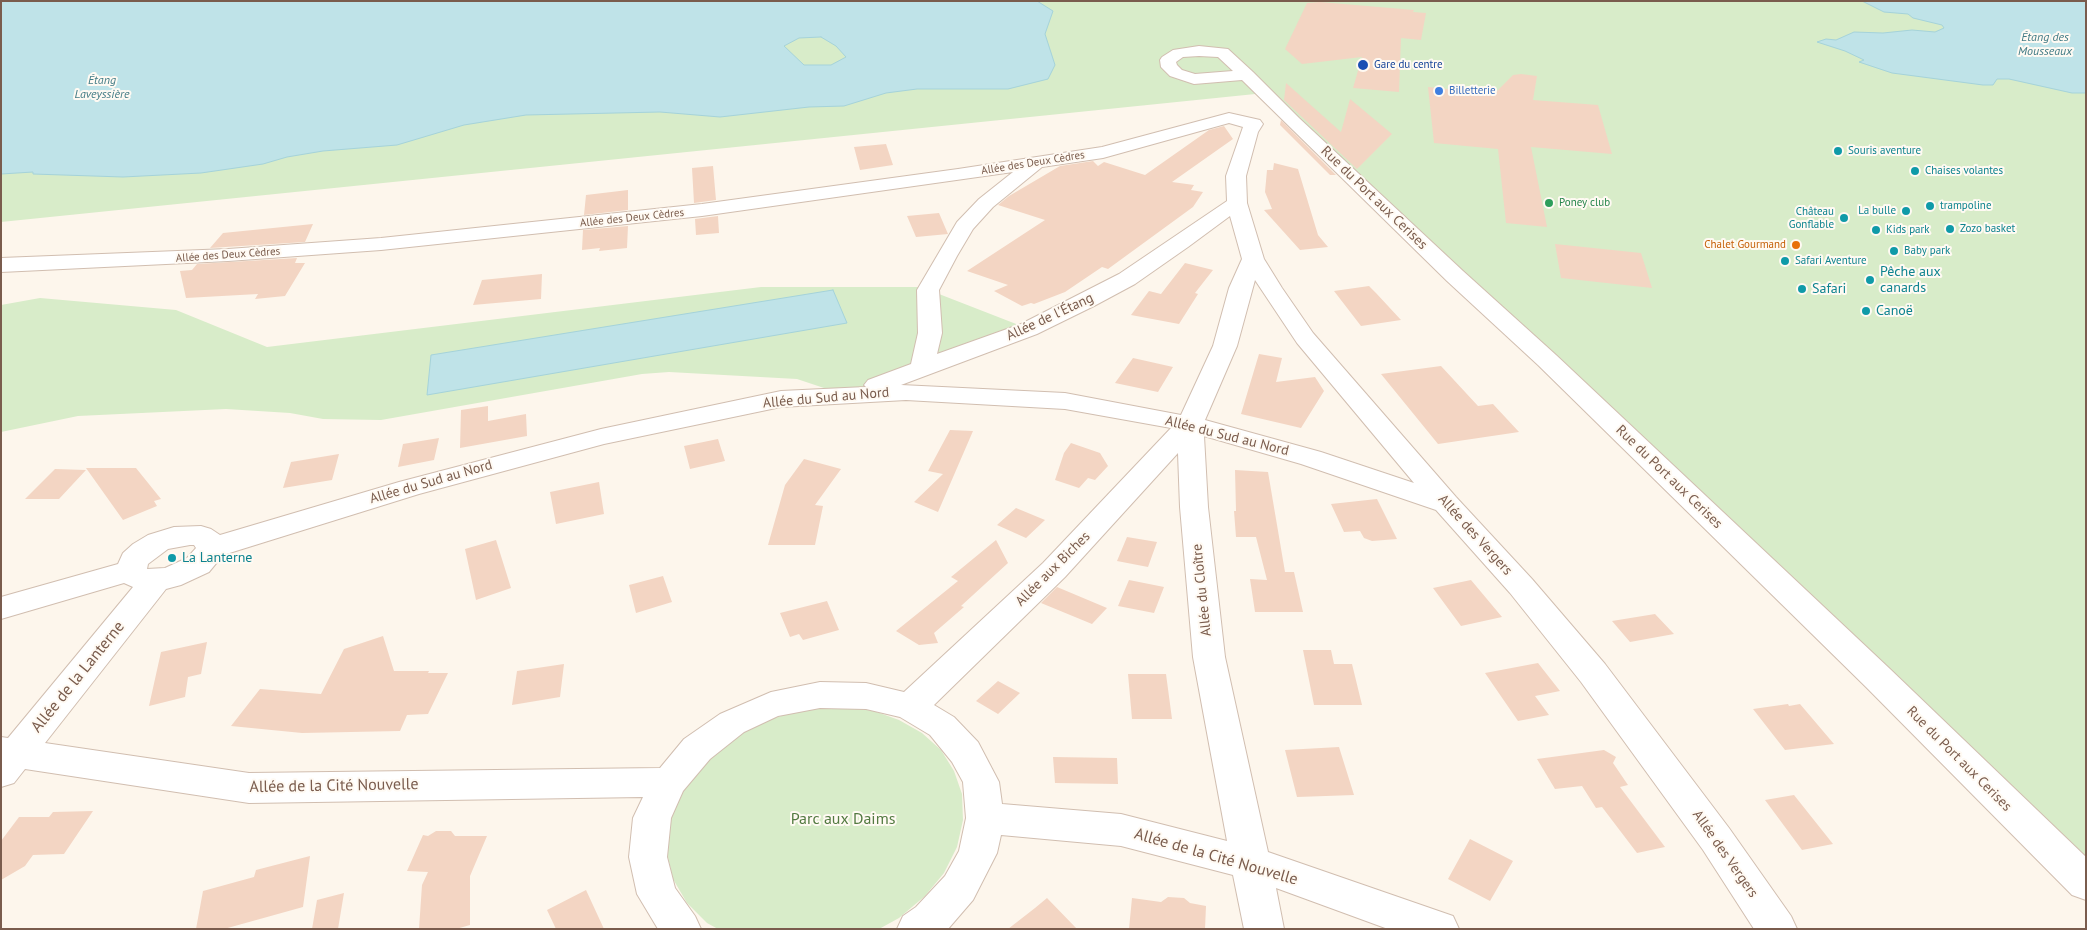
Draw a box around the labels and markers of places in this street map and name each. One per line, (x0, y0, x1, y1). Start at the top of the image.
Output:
marker: Gare du centre (1356, 58, 1370, 72)
place label: Gare du centre (1374, 58, 1443, 72)
place label: Billetterie (1449, 84, 1496, 98)
marker: Billetterie (1433, 85, 1445, 97)
place label: Souris aventure (1848, 144, 1921, 158)
marker: Souris aventure (1832, 145, 1844, 157)
place label: Chaises volantes (1925, 164, 2003, 178)
marker: Chaises volantes (1909, 165, 1921, 177)
place label: Poney club (1559, 196, 1610, 210)
marker: Poney club (1543, 197, 1555, 209)
place label: trampoline (1940, 199, 1991, 213)
marker: trampoline (1924, 200, 1936, 212)
place label: La bulle (1858, 204, 1896, 218)
place label: Château Gonflable (1789, 205, 1834, 231)
marker: La bulle (1900, 205, 1912, 217)
marker: Château Gonflable (1838, 212, 1850, 224)
place label: Zozo basket (1960, 222, 2015, 236)
place label: Kids park (1886, 223, 1930, 237)
marker: Zozo basket (1944, 223, 1956, 235)
marker: Kids park (1870, 224, 1882, 236)
place label: Chalet Gourmand (1704, 238, 1786, 252)
marker: Chalet Gourmand (1790, 239, 1802, 251)
place label: Baby park (1904, 244, 1950, 258)
marker: Baby park (1888, 245, 1900, 257)
place label: Safari Aventure (1795, 254, 1867, 268)
marker: Safari Aventure (1779, 255, 1791, 267)
place label: Pêche aux canards (1880, 264, 1941, 296)
marker: Pêche aux canards (1864, 274, 1876, 286)
place label: Safari (1812, 281, 1846, 297)
marker: Safari (1796, 283, 1808, 295)
place label: Canoë (1876, 303, 1913, 319)
marker: Canoë (1860, 305, 1872, 317)
place label: La Lanterne (182, 550, 252, 566)
marker: La Lanterne (166, 552, 178, 564)

